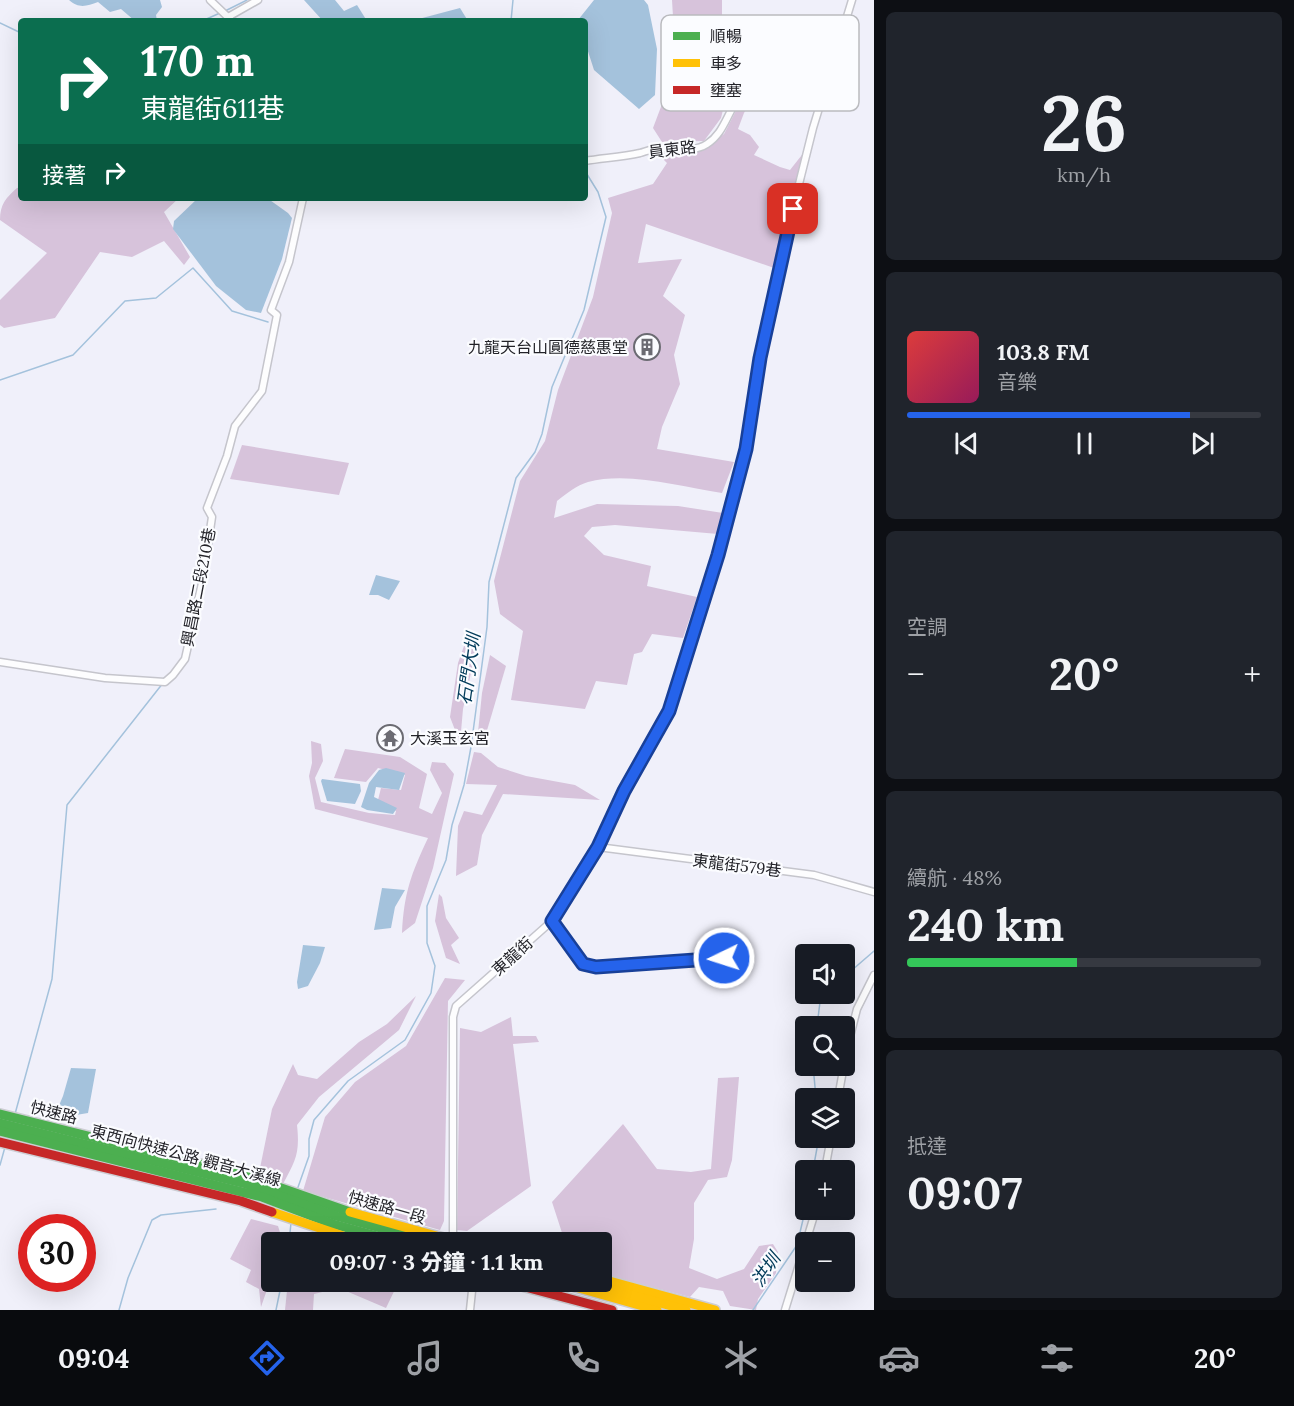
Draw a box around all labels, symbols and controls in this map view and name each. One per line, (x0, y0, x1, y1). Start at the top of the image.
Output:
legend (661, 15, 859, 111)
text: 順暢 (710, 26, 742, 46)
text: 170 m (141, 34, 254, 88)
icon: right (42, 42, 120, 120)
text: 車多 (710, 53, 742, 73)
text: 26 (1041, 73, 1127, 172)
text: 壅塞 (710, 80, 742, 100)
text: 東龍街611巷 (141, 91, 284, 125)
street label: 員東路 (647, 136, 697, 162)
icon: right (98, 156, 131, 189)
text: 接著 (42, 161, 86, 189)
text: km/h (1057, 162, 1111, 187)
pin (767, 183, 818, 234)
icon: arrive (776, 192, 809, 225)
building icon: 九龍天台山圓德慈惠堂 (632, 332, 662, 362)
place label: 九龍天台山圓德慈惠堂 (468, 337, 628, 357)
text: 103.8 FM (997, 338, 1090, 366)
text: 音樂 (997, 369, 1037, 394)
icon: previous (950, 427, 983, 460)
icon: pause (1068, 427, 1101, 460)
icon: next (1186, 427, 1219, 460)
street label: 興昌路二段210巷 (177, 526, 219, 648)
text: 空調 (907, 614, 947, 639)
water label: 石門大圳 (452, 629, 485, 706)
text: 20° (1049, 645, 1119, 702)
text: − (907, 653, 925, 695)
text: + (1243, 653, 1261, 695)
temple icon: 大溪玉玄宮 (375, 723, 405, 753)
place label: 大溪玉玄宮 (410, 728, 490, 748)
street label: 東龍街579巷 (691, 850, 783, 880)
text: 續航 · 48% (907, 865, 1002, 890)
text: 240 km (907, 896, 1064, 953)
position arrow (692, 926, 756, 990)
street label: 東龍街 (487, 933, 537, 979)
map controls (795, 944, 855, 1292)
button: sound (795, 944, 855, 1004)
button: search (795, 1016, 855, 1076)
button: layers (795, 1088, 855, 1148)
street label: 快速路 (28, 1096, 80, 1128)
street label: 東西向快速公路 觀音大溪線 (89, 1120, 283, 1190)
text: 抵達 (907, 1133, 947, 1158)
button: + (795, 1160, 855, 1220)
text: 09:07 (907, 1164, 1023, 1221)
street label: 快速路一段 (346, 1186, 428, 1228)
speed limit sign: 30 (18, 1214, 96, 1292)
button: − (795, 1232, 855, 1292)
water label: 洪圳 (746, 1246, 787, 1291)
text: 09:07 · 3 分鐘 · 1.1 km (330, 1248, 543, 1276)
icon: directions (246, 1337, 288, 1379)
icon: music (404, 1337, 446, 1379)
icon: phone (562, 1337, 604, 1379)
icon: climate (720, 1337, 762, 1379)
icon: car (878, 1337, 920, 1379)
icon: filters (1036, 1337, 1078, 1379)
text: 09:04 (58, 1341, 129, 1375)
text: 20° (1194, 1341, 1236, 1375)

